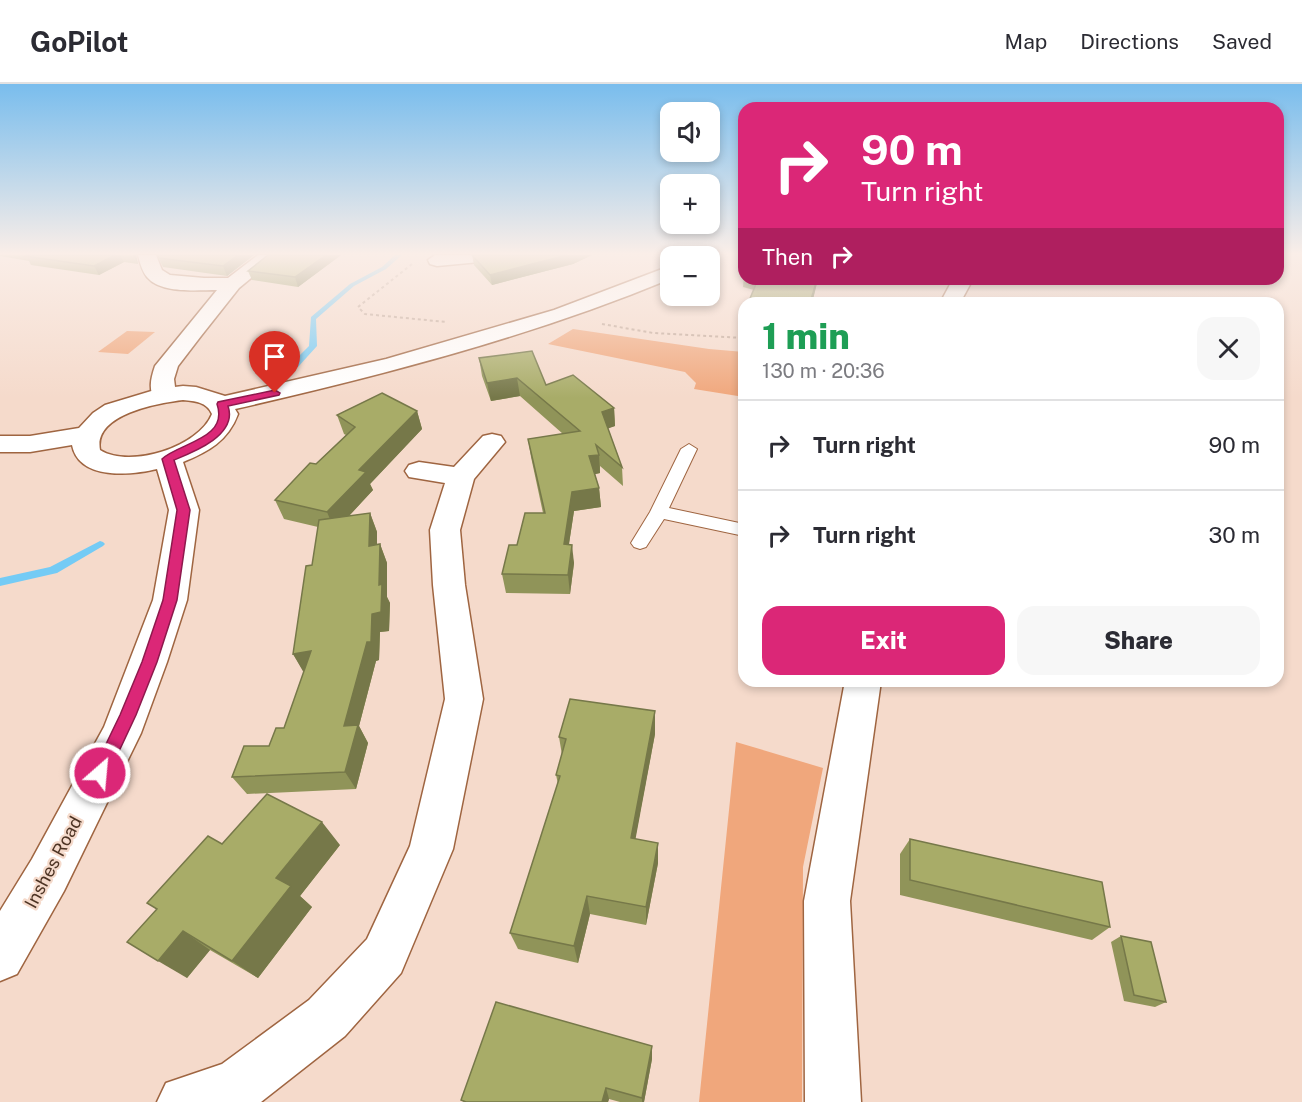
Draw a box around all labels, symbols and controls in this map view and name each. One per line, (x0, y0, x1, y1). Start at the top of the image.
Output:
text: GoPilot (30, 25, 129, 58)
text: Map (1005, 29, 1047, 54)
text: Directions (1080, 29, 1179, 54)
text: Saved (1212, 29, 1272, 54)
map controls (660, 102, 720, 306)
button: sound (660, 102, 720, 162)
text: 90 m (861, 125, 963, 174)
icon: right (762, 126, 840, 204)
button: + (660, 174, 720, 234)
text: Turn right (861, 175, 984, 207)
icon: right (825, 240, 858, 273)
text: Then (762, 244, 813, 270)
button: − (660, 246, 720, 306)
text: 1 min (762, 315, 850, 357)
button: close (1197, 317, 1260, 380)
pin (249, 331, 300, 393)
icon: arrive (258, 340, 291, 373)
text: 130 m · 20:36 (762, 359, 885, 383)
icon: right (762, 429, 795, 462)
text: Turn right (813, 432, 916, 458)
text: 90 m (1209, 432, 1260, 458)
icon: right (762, 519, 795, 552)
text: Turn right (813, 522, 916, 548)
text: 30 m (1208, 522, 1260, 548)
button: Exit (762, 606, 1005, 675)
button: Share (1017, 606, 1260, 675)
position arrow (68, 741, 132, 805)
street label: Inshes Road (20, 812, 86, 912)

